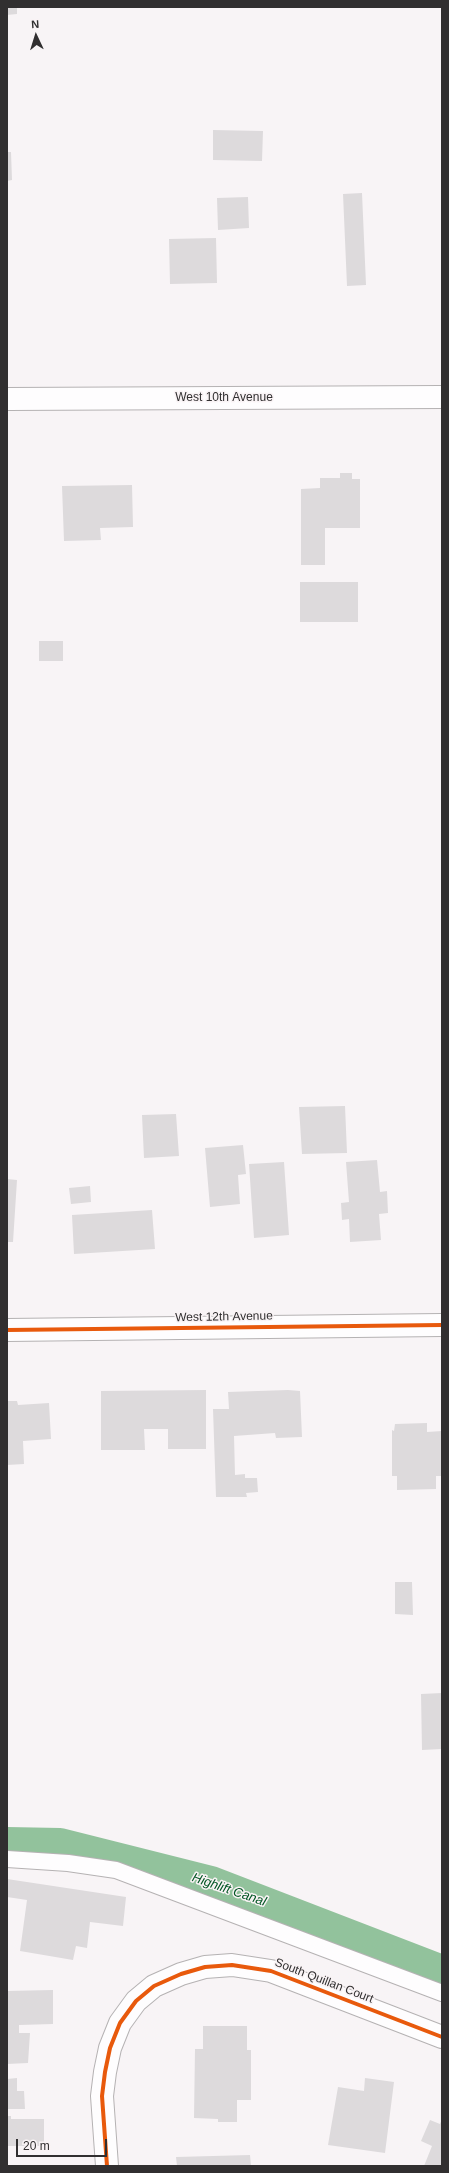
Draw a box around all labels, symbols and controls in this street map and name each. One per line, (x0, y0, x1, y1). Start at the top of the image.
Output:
north arrow (16, 16, 56, 56)
text: N (31, 18, 40, 30)
street label: West 10th Avenue (175, 391, 273, 405)
street label: West 12th Avenue (175, 1309, 273, 1325)
water label: Highlift Canal (190, 1870, 268, 1910)
street label: South Quillan Court (273, 1956, 375, 2006)
scale bar (18, 2131, 109, 2157)
text: 20 m (23, 2139, 50, 2153)

